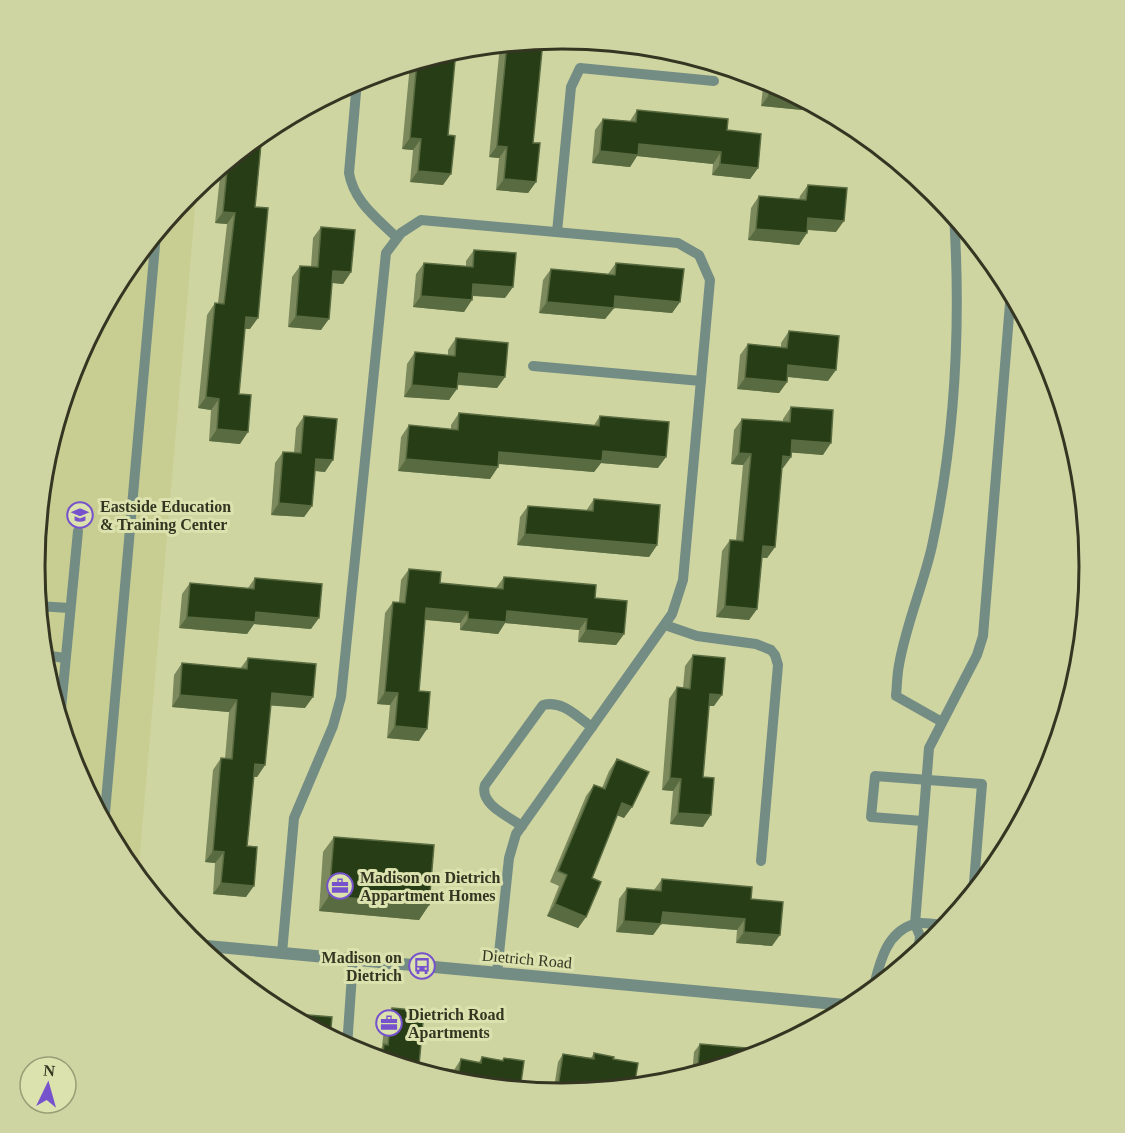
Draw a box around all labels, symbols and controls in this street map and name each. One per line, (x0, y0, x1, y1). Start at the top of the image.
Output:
place label: Eastside Education & Training Center (100, 498, 231, 534)
school or university icon: Eastside Education & Training Center (65, 500, 95, 530)
place label: Madison on Dietrich Appartment Homes (360, 869, 501, 905)
office icon: Madison on Dietrich Appartment Homes (325, 871, 355, 901)
street label: Dietrich Road (481, 947, 573, 971)
place label: Madison on Dietrich (322, 949, 402, 984)
bus stop icon: Madison on Dietrich (407, 951, 437, 981)
place label: Dietrich Road Apartments (408, 1006, 505, 1042)
office icon: Dietrich Road Apartments (374, 1008, 404, 1038)
north arrow (18, 1055, 78, 1115)
text: N (43, 1062, 56, 1080)

